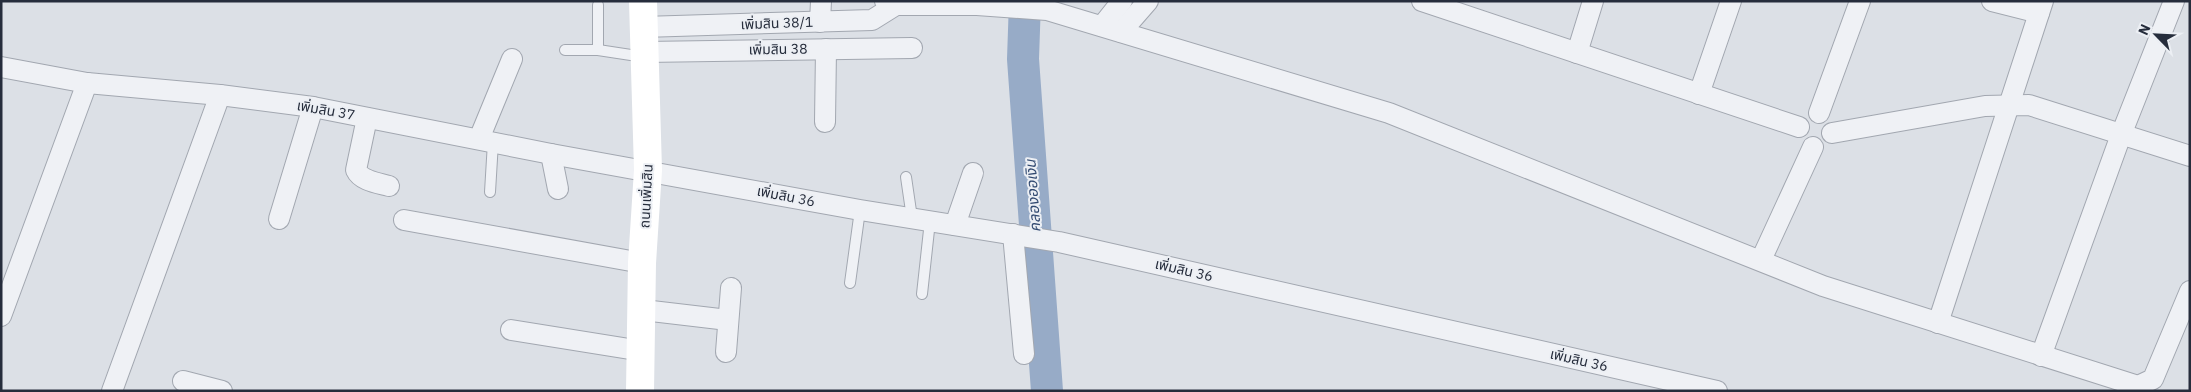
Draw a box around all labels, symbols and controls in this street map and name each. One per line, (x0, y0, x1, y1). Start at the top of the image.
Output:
north arrow (2131, 10, 2181, 60)
street label: เพิ่มสิน 38/1 (740, 13, 814, 33)
text: N (2134, 21, 2154, 38)
street label: เพิ่มสิน 38 (748, 39, 808, 59)
street label: เพิ่มสิน 37 (295, 96, 357, 124)
water label: คลองออเงิน (1020, 158, 1045, 233)
street label: ถนนเพิ่มสิน (635, 163, 657, 229)
street label: เพิ่มสิน 36 (755, 181, 817, 210)
street label: เพิ่มสิน 36 (1153, 254, 1215, 285)
street label: เพิ่มสิน 36 (1548, 344, 1610, 375)

